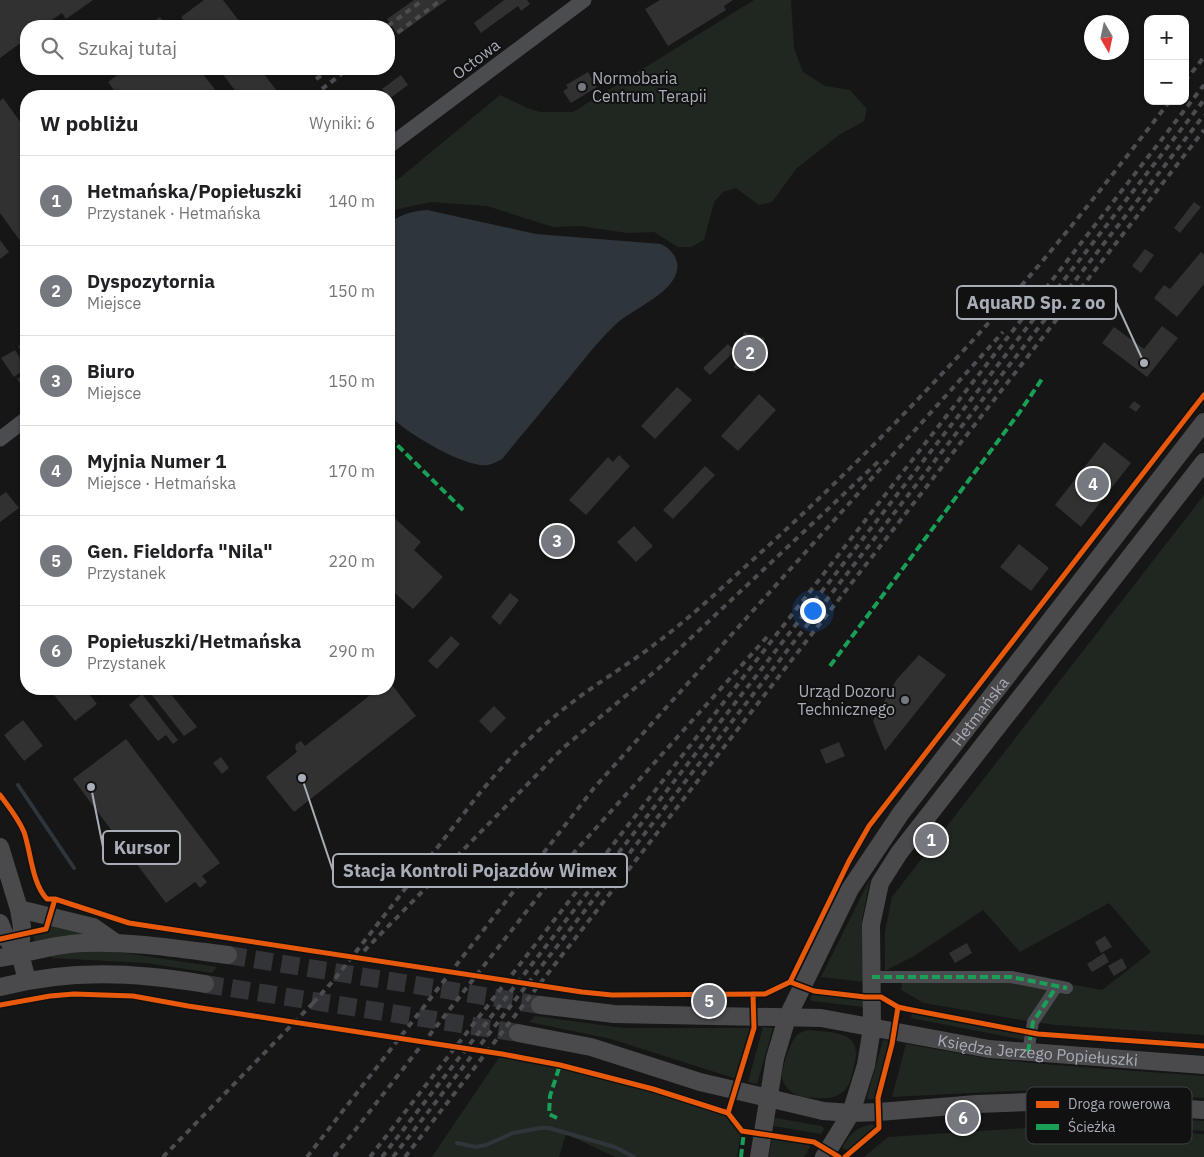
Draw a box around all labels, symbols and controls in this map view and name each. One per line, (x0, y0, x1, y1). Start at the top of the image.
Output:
north arrow (1084, 15, 1129, 60)
map controls (1144, 15, 1189, 105)
button: + (1144, 15, 1189, 60)
search box (20, 20, 395, 75)
icon: search (38, 34, 66, 62)
street label: Octowa (448, 34, 504, 83)
text: Szukaj tutaj (78, 36, 177, 60)
button: − (1144, 60, 1189, 105)
place label: Normobaria Centrum Terapii (592, 68, 707, 106)
marker: Normobaria Centrum Terapii (576, 81, 588, 93)
text: W pobliżu (40, 109, 139, 137)
text: Wyniki: 6 (309, 113, 375, 133)
text: Hetmańska/Popiełuszki (87, 179, 302, 203)
text: 1 (51, 191, 61, 211)
text: 140 m (328, 191, 375, 211)
text: Przystanek · Hetmańska (87, 203, 261, 223)
text: Dyspozytornia (87, 269, 215, 293)
text: 2 (51, 281, 61, 301)
text: 150 m (328, 281, 375, 301)
callout: AquaRD Sp. z oo (957, 286, 1116, 319)
text: AquaRD Sp. z oo (967, 291, 1105, 314)
text: Miejsce (87, 293, 141, 313)
pin: 2 (734, 334, 766, 372)
text: Biuro (87, 359, 135, 383)
text: 3 (51, 371, 61, 391)
text: 150 m (328, 371, 375, 391)
text: Miejsce (87, 383, 141, 403)
text: Myjnia Numer 1 (87, 449, 227, 473)
text: 4 (51, 461, 61, 481)
text: 170 m (328, 461, 375, 481)
pin: 4 (1077, 465, 1109, 503)
text: Miejsce · Hetmańska (87, 473, 236, 493)
pin: 3 (541, 522, 573, 560)
text: Gen. Fieldorfa "Nila" (87, 539, 273, 563)
text: 5 (51, 551, 61, 571)
text: 220 m (328, 551, 375, 571)
text: Przystanek (87, 563, 166, 583)
your location (800, 598, 826, 624)
text: Popiełuszki/Hetmańska (87, 629, 301, 653)
text: 6 (51, 641, 61, 661)
text: 290 m (328, 641, 375, 661)
text: Przystanek (87, 653, 166, 673)
street label: Hetmańska (947, 672, 1013, 750)
place label: Urząd Dozoru Technicznego (797, 681, 895, 719)
marker: Urząd Dozoru Technicznego (899, 694, 911, 706)
pin: 1 (915, 821, 947, 859)
callout: Kursor (103, 831, 180, 864)
text: Kursor (114, 836, 170, 859)
callout: Stacja Kontroli Pojazdów Wimex (333, 854, 627, 887)
text: Stacja Kontroli Pojazdów Wimex (343, 859, 617, 882)
pin: 5 (693, 982, 725, 1020)
street label: Księdza Jerzego Popiełuszki (936, 1030, 1139, 1070)
legend (1026, 1087, 1192, 1144)
text: Droga rowerowa (1068, 1095, 1171, 1113)
pin: 6 (947, 1099, 979, 1137)
text: Ścieżka (1068, 1117, 1116, 1136)

